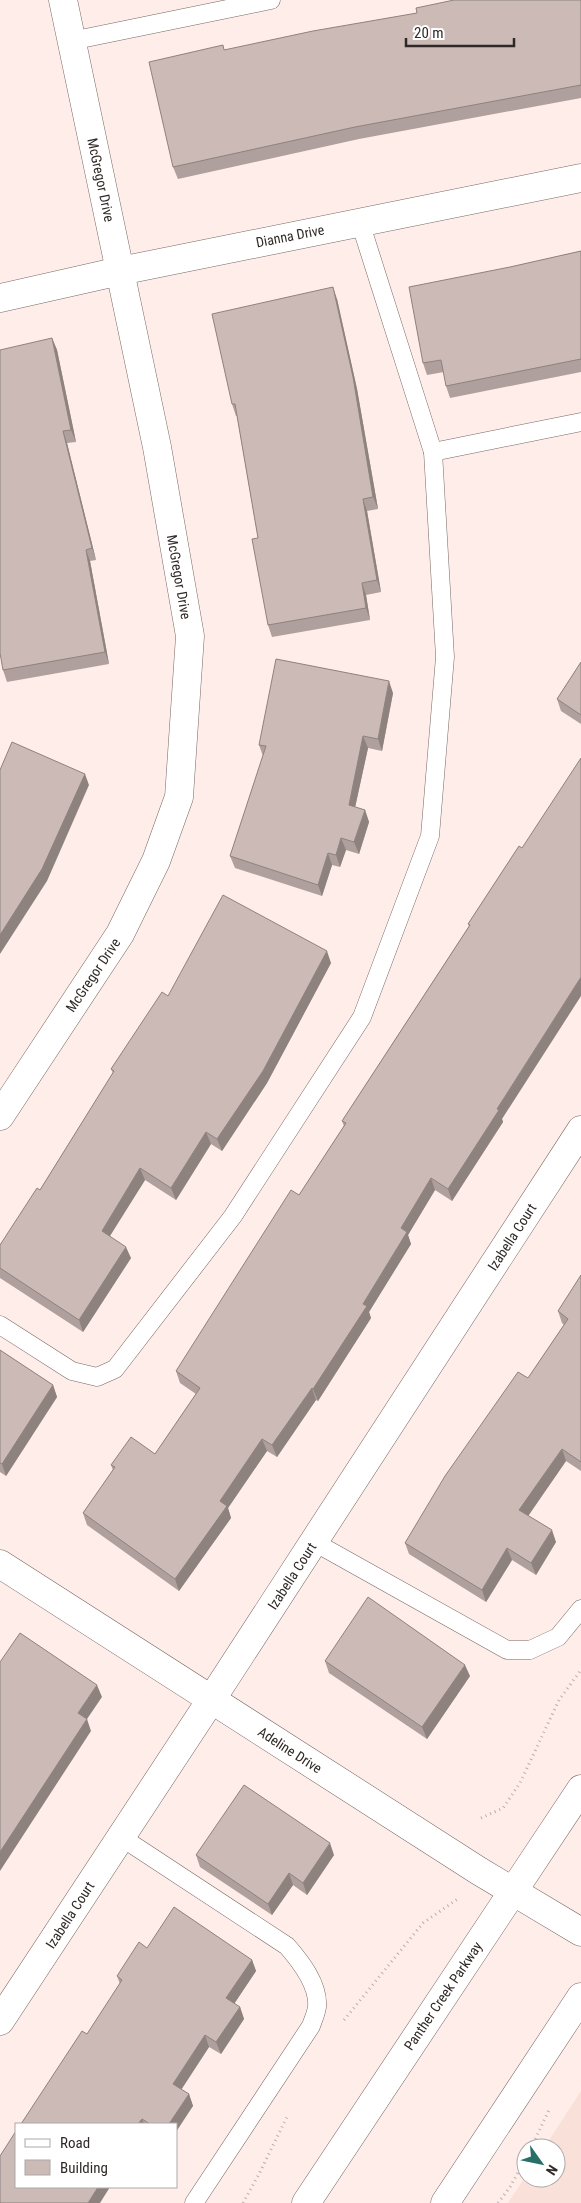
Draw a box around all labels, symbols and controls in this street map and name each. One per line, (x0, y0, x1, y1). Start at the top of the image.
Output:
scale bar (406, 15, 514, 47)
text: 20 m (414, 24, 444, 42)
street label: McGregor Drive (84, 137, 118, 224)
street label: Dianna Drive (254, 221, 326, 250)
street label: McGregor Drive (164, 534, 194, 621)
street label: McGregor Drive (63, 935, 124, 1015)
street label: Izabella Court (484, 1200, 540, 1274)
street label: Izabella Court (264, 1539, 320, 1613)
street label: Adeline Drive (255, 1724, 325, 1777)
street label: Izabella Court (42, 1878, 98, 1952)
street label: Panther Creek Parkway (401, 1939, 485, 2053)
legend (15, 2123, 178, 2188)
text: Road (60, 2134, 90, 2152)
north arrow (516, 2138, 566, 2188)
text: Building (60, 2159, 108, 2177)
text: N (543, 2162, 561, 2178)

